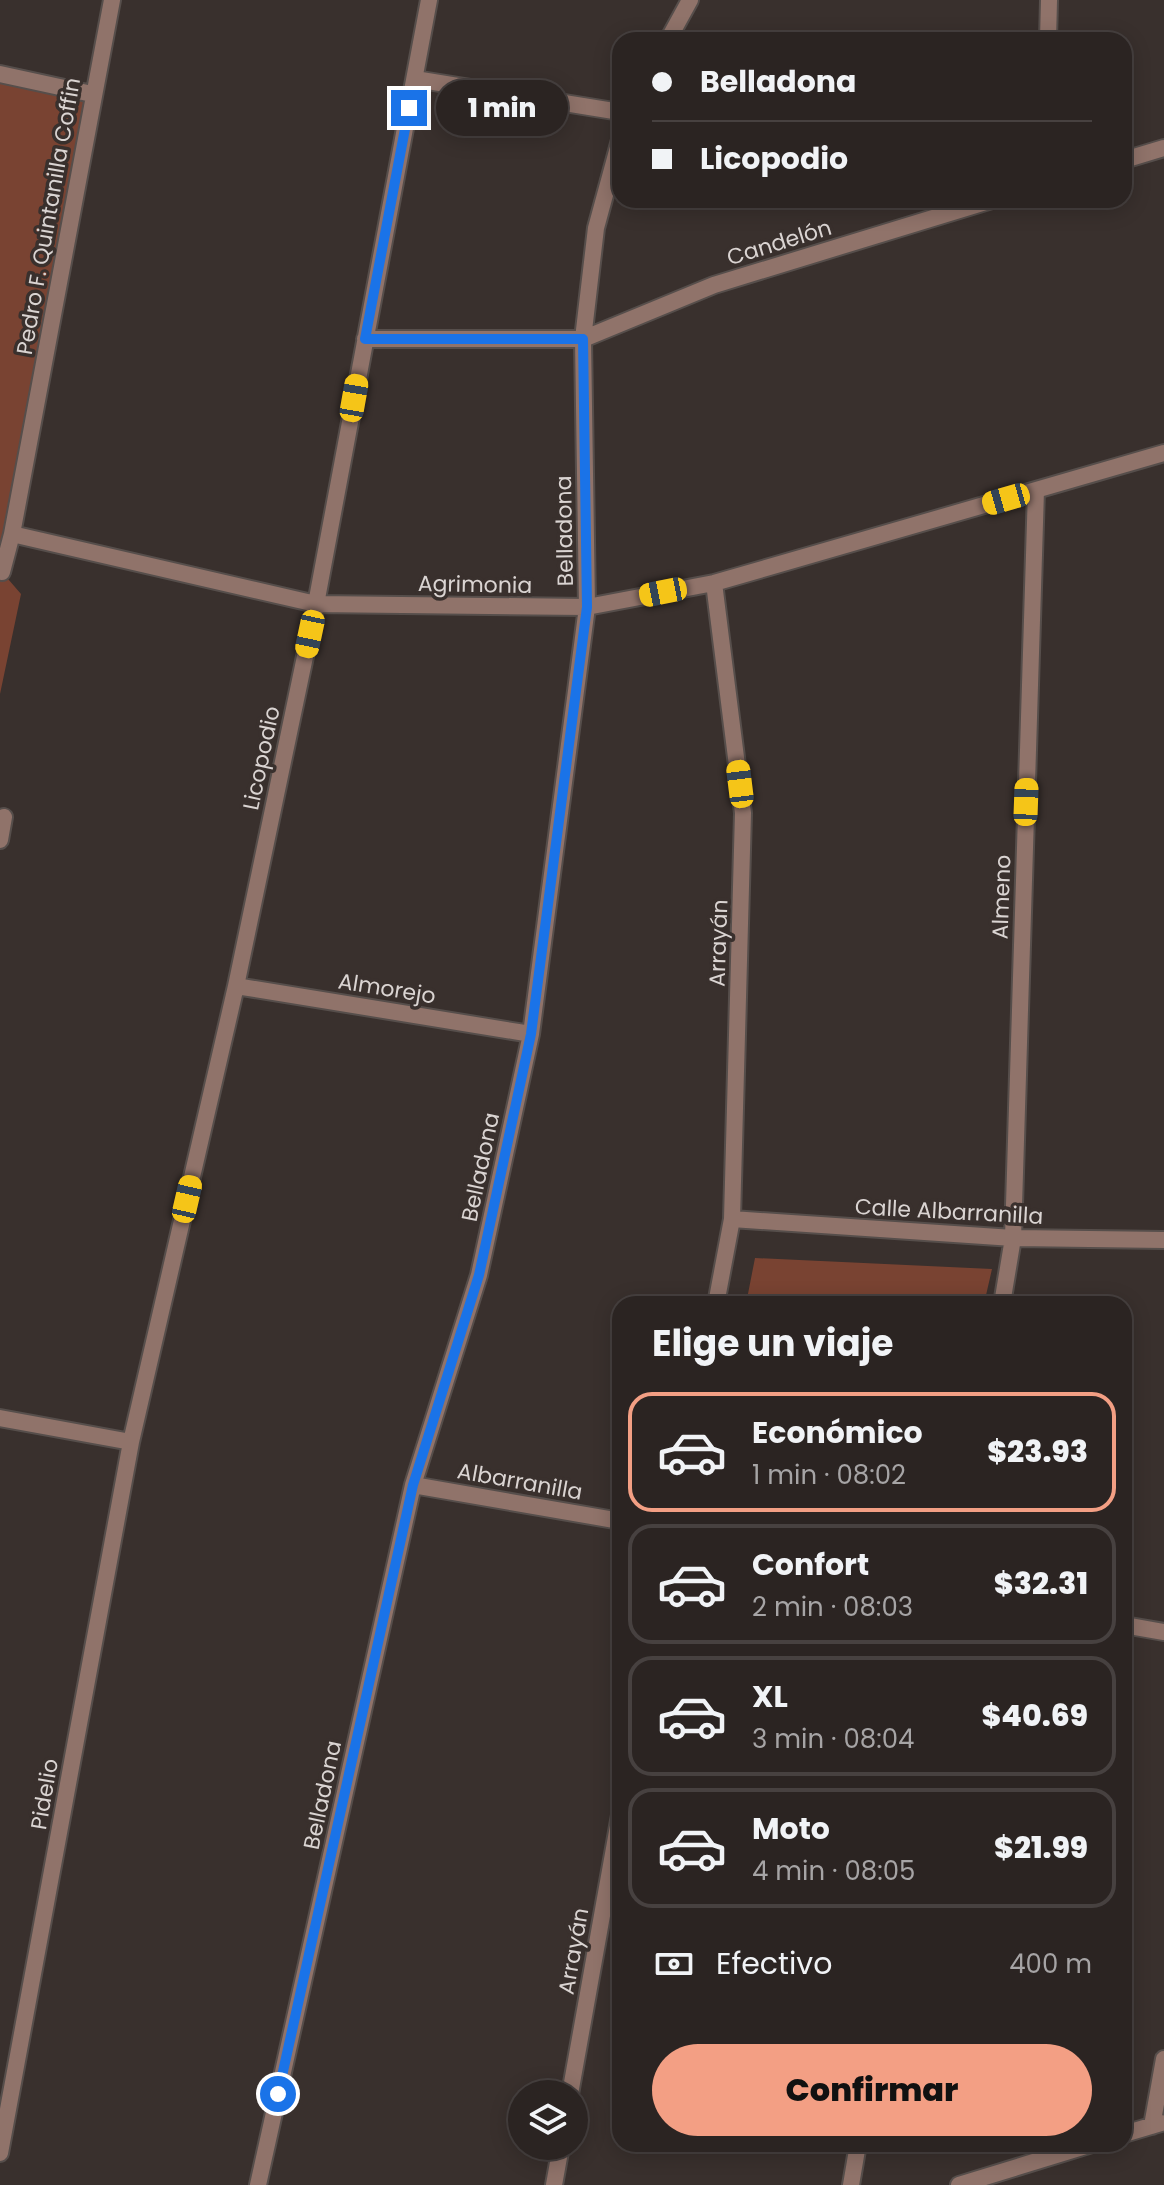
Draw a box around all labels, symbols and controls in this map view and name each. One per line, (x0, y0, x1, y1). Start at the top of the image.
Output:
text: Belladona (700, 60, 856, 103)
street label: Pedro F. Quintanilla Coffin (9, 75, 88, 357)
callout: 1 min (437, 80, 569, 136)
route end (391, 90, 427, 126)
text: 1 min (468, 90, 536, 126)
text: Licopodio (700, 137, 848, 180)
street label: Candelón (723, 212, 835, 273)
car (338, 372, 370, 424)
street label: Belladona (548, 475, 581, 587)
car (980, 481, 1032, 517)
street label: Agrimonia (418, 568, 532, 601)
car (637, 576, 689, 608)
car (293, 608, 327, 660)
street label: Licopodio (235, 703, 288, 813)
car (725, 759, 755, 809)
car (1013, 778, 1039, 826)
street label: Almeno (985, 854, 1018, 940)
street label: Arrayán (701, 899, 736, 987)
street label: Almorejo (336, 965, 438, 1011)
street label: Belladona (454, 1110, 507, 1224)
car (170, 1173, 204, 1225)
street label: Calle Albarranilla (854, 1191, 1044, 1232)
text: Elige un viaje (652, 1318, 894, 1369)
text: Económico (752, 1411, 923, 1454)
icon: car (656, 1416, 728, 1488)
text: $23.93 (987, 1430, 1088, 1473)
street label: Albarranilla (455, 1455, 585, 1508)
text: 1 min · 08:02 (752, 1457, 906, 1493)
text: Confort (752, 1543, 869, 1586)
icon: car (656, 1548, 728, 1620)
text: $32.31 (994, 1562, 1088, 1605)
text: 2 min · 08:03 (752, 1589, 913, 1625)
text: XL (752, 1675, 788, 1718)
icon: car (656, 1680, 728, 1752)
text: $40.69 (981, 1694, 1088, 1737)
text: 3 min · 08:04 (752, 1721, 914, 1757)
street label: Belladona (296, 1738, 349, 1852)
street label: Pidelio (23, 1756, 66, 1832)
text: Moto (752, 1807, 830, 1850)
icon: car (656, 1812, 728, 1884)
text: $21.99 (994, 1826, 1088, 1869)
text: 4 min · 08:05 (752, 1853, 915, 1889)
street label: Arrayán (551, 1905, 596, 1997)
icon: cash (652, 1942, 696, 1986)
text: Efectivo (716, 1942, 832, 1985)
text: 400 m (1009, 1946, 1092, 1982)
button: Confirmar (652, 2044, 1092, 2136)
route start (260, 2076, 296, 2112)
map controls (508, 2080, 588, 2160)
button: layers (508, 2080, 588, 2160)

